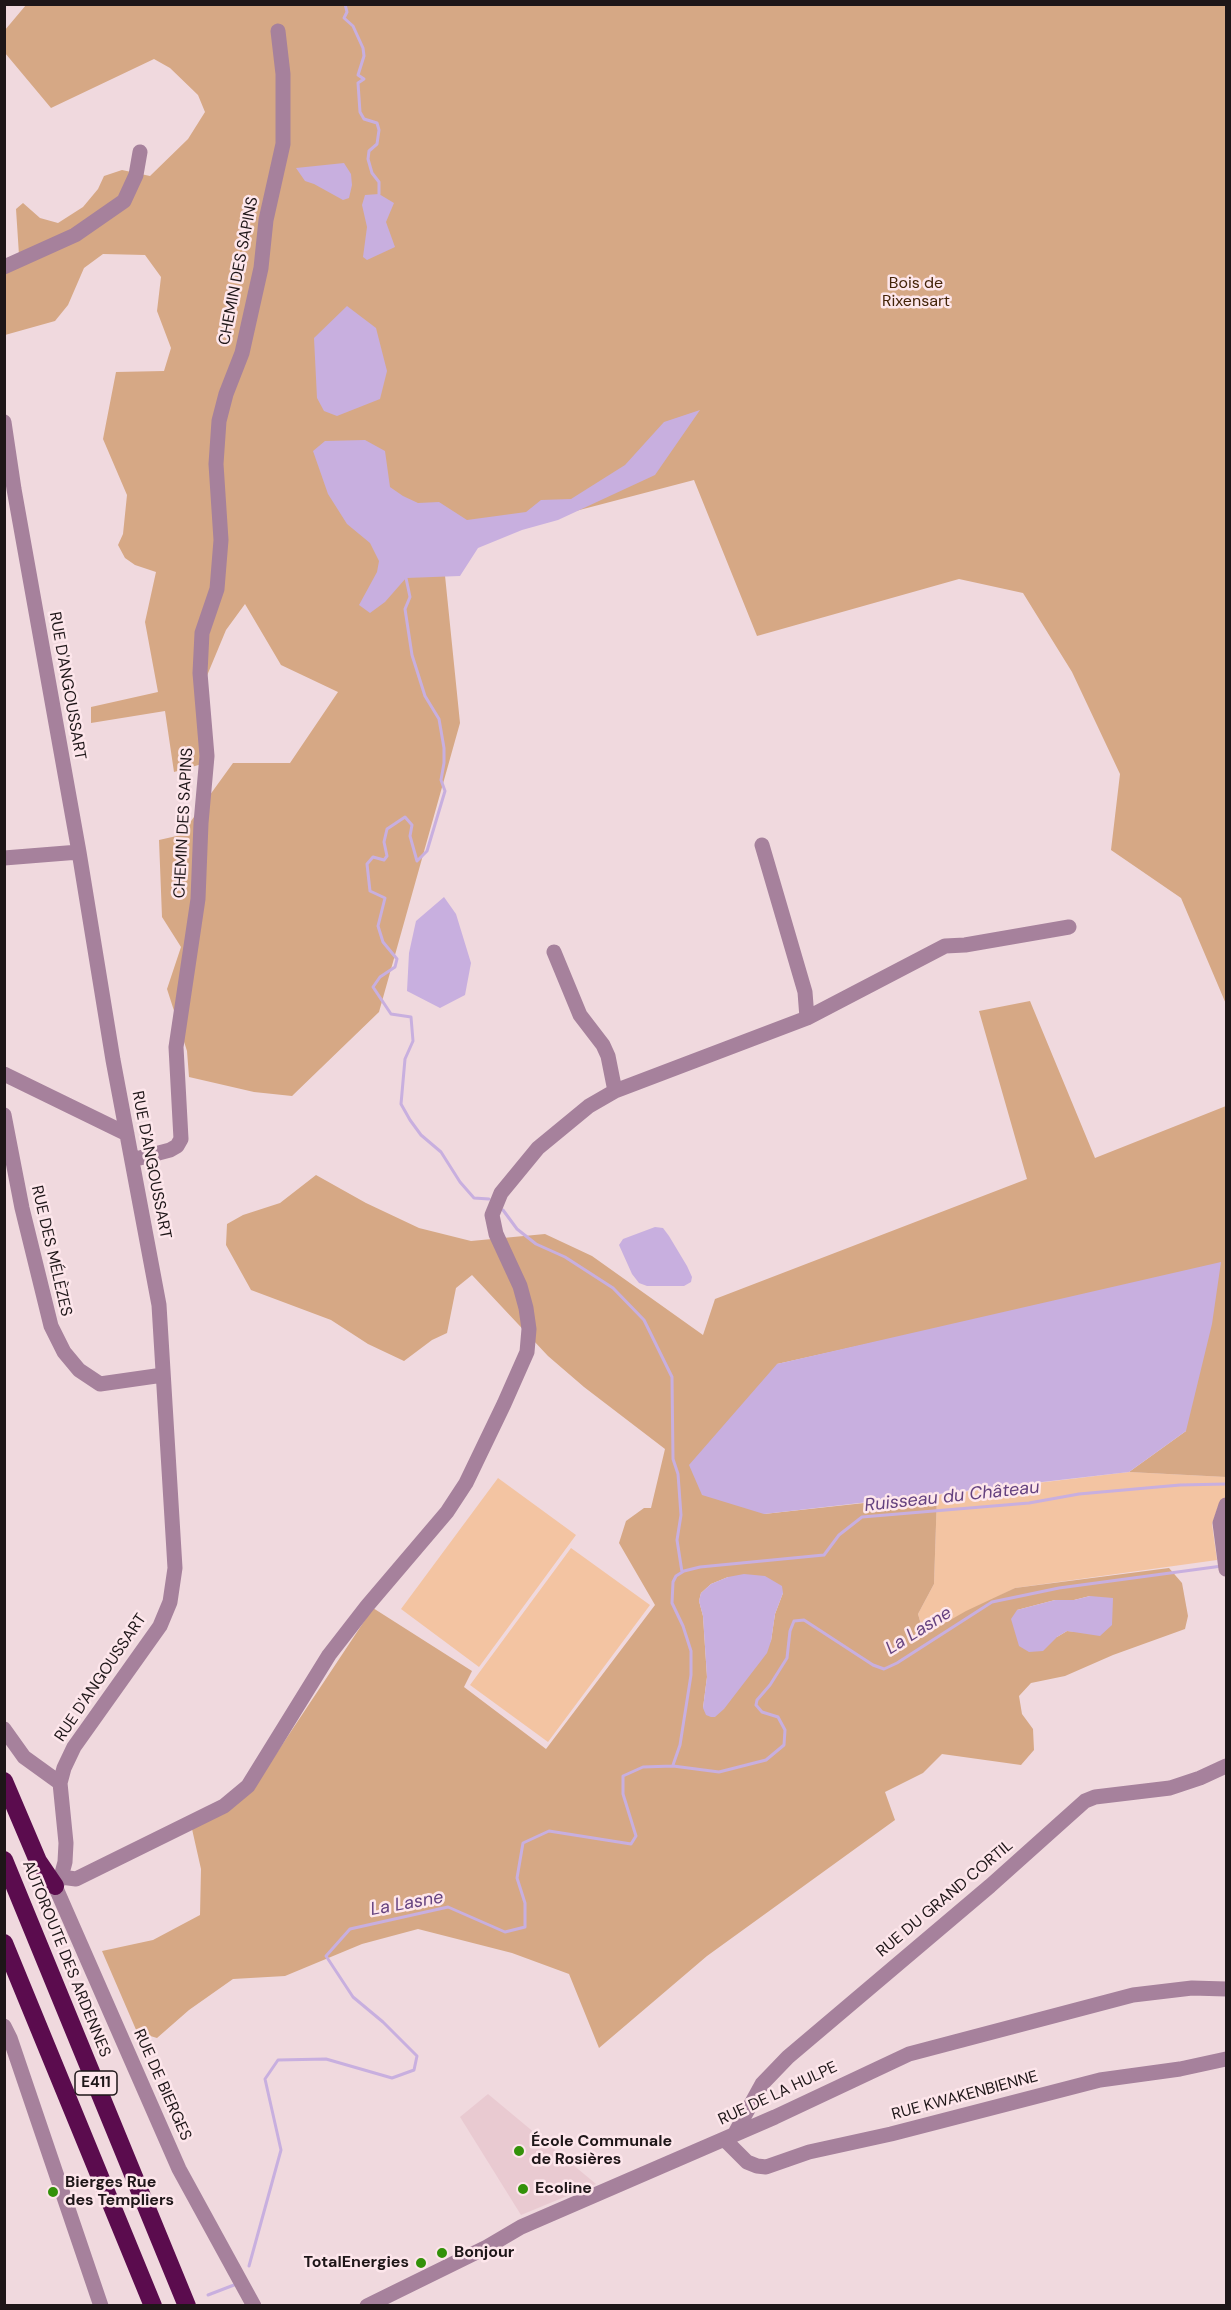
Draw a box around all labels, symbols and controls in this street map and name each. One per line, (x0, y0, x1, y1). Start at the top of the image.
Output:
street label: CHEMIN DES SAPINS (215, 195, 263, 347)
park label: Bois de Rixensart (882, 274, 950, 312)
street label: RUE D'ANGOUSSART (45, 610, 89, 762)
street label: CHEMIN DES SAPINS (170, 747, 198, 899)
street label: RUE D'ANGOUSSART (127, 1089, 175, 1241)
street label: RUE DES MÉLÈZES (27, 1184, 75, 1318)
water label: Ruisseau du Château (863, 1477, 1041, 1517)
water label: La Lasne (882, 1602, 956, 1660)
street label: RUE D'ANGOUSSART (51, 1610, 151, 1746)
street label: RUE DU GRAND CORTIL (873, 1836, 1017, 1962)
street label: AUTOROUTE DES ARDENNES (18, 1858, 114, 2060)
water label: La Lasne (369, 1887, 445, 1921)
street label: RUE DE BIERGES (129, 2026, 195, 2144)
street label: RUE DE LA HULPE (715, 2058, 841, 2130)
street label: RUE KWAKENBIENNE (890, 2067, 1040, 2125)
road number: E411 (75, 2071, 117, 2095)
place label: École Communale de Rosières (531, 2132, 672, 2170)
marker: École Communale de Rosières (512, 2144, 526, 2158)
place label: Bierges Rue des Templiers (65, 2173, 174, 2211)
place label: Ecoline (535, 2179, 592, 2199)
marker: Ecoline (516, 2182, 530, 2196)
marker: Bierges Rue des Templiers (46, 2185, 60, 2199)
place label: Bonjour (454, 2243, 514, 2263)
marker: Bonjour (435, 2246, 449, 2260)
place label: TotalEnergies (304, 2253, 409, 2273)
marker: TotalEnergies (414, 2256, 428, 2270)

